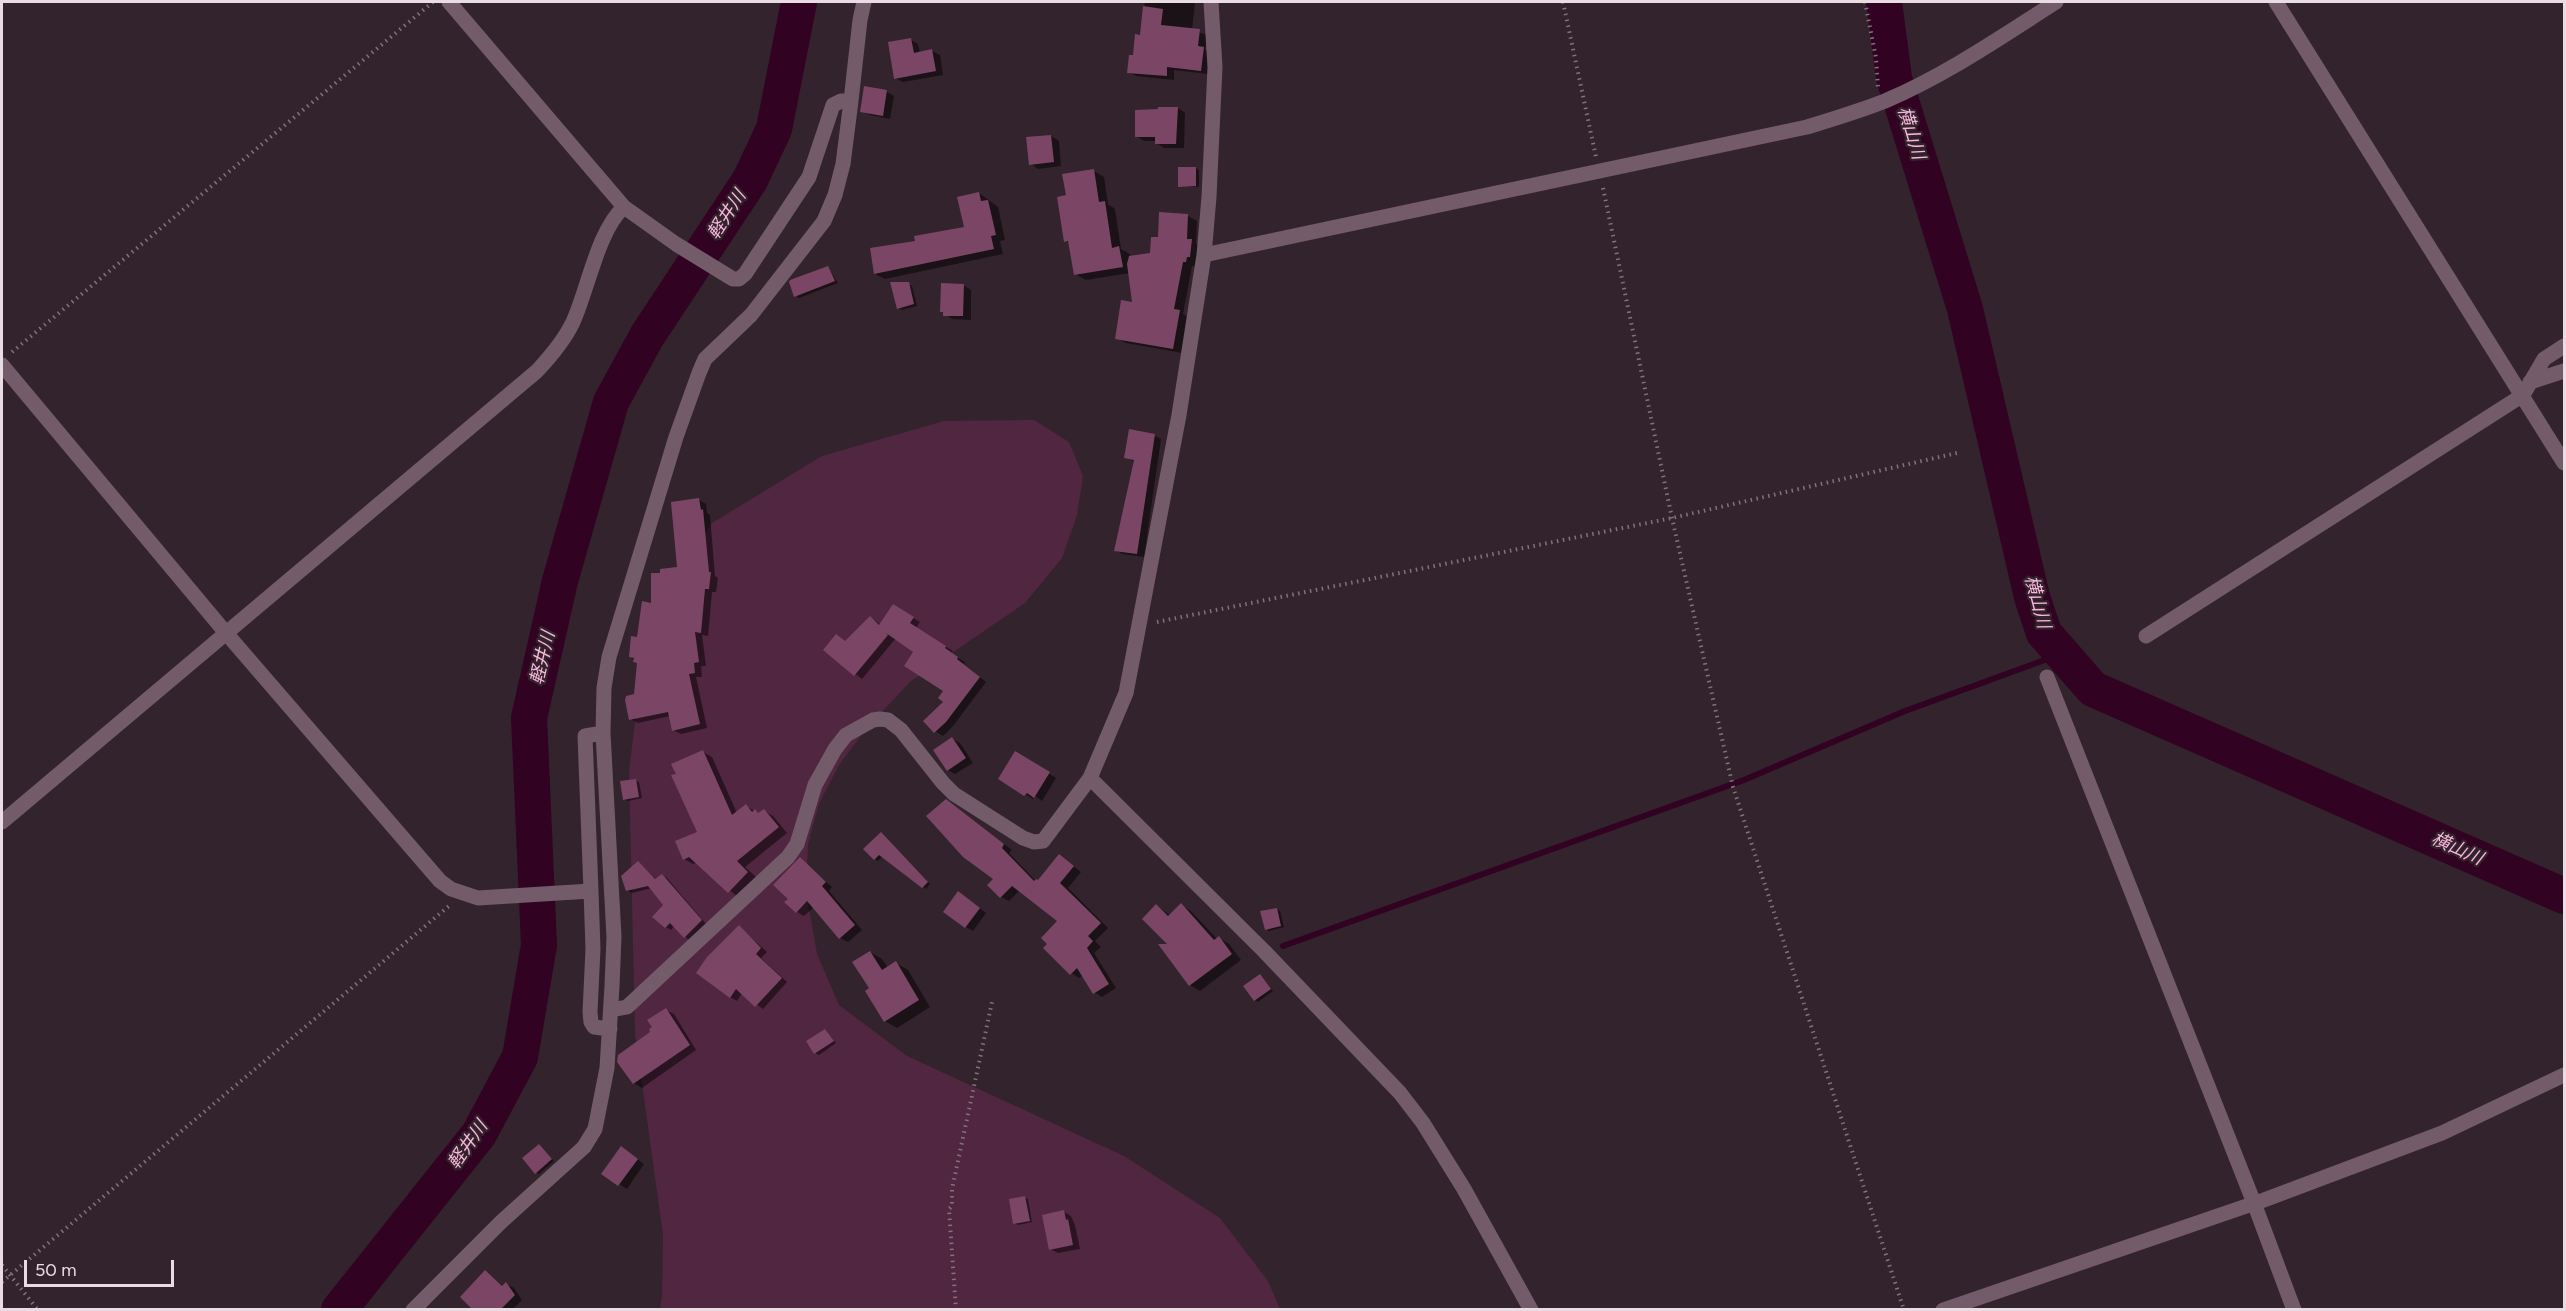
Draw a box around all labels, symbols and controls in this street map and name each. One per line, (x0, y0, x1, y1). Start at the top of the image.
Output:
water label: 横山川 (1893, 104, 1929, 162)
water label: 軽井川 (703, 186, 751, 244)
water label: 横山川 (2020, 573, 2054, 631)
water label: 軽井川 (526, 629, 560, 687)
water label: 横山川 (2428, 828, 2486, 870)
water label: 軽井川 (444, 1117, 492, 1173)
scale bar (27, 1248, 177, 1286)
text: 50 m (35, 1259, 77, 1281)

